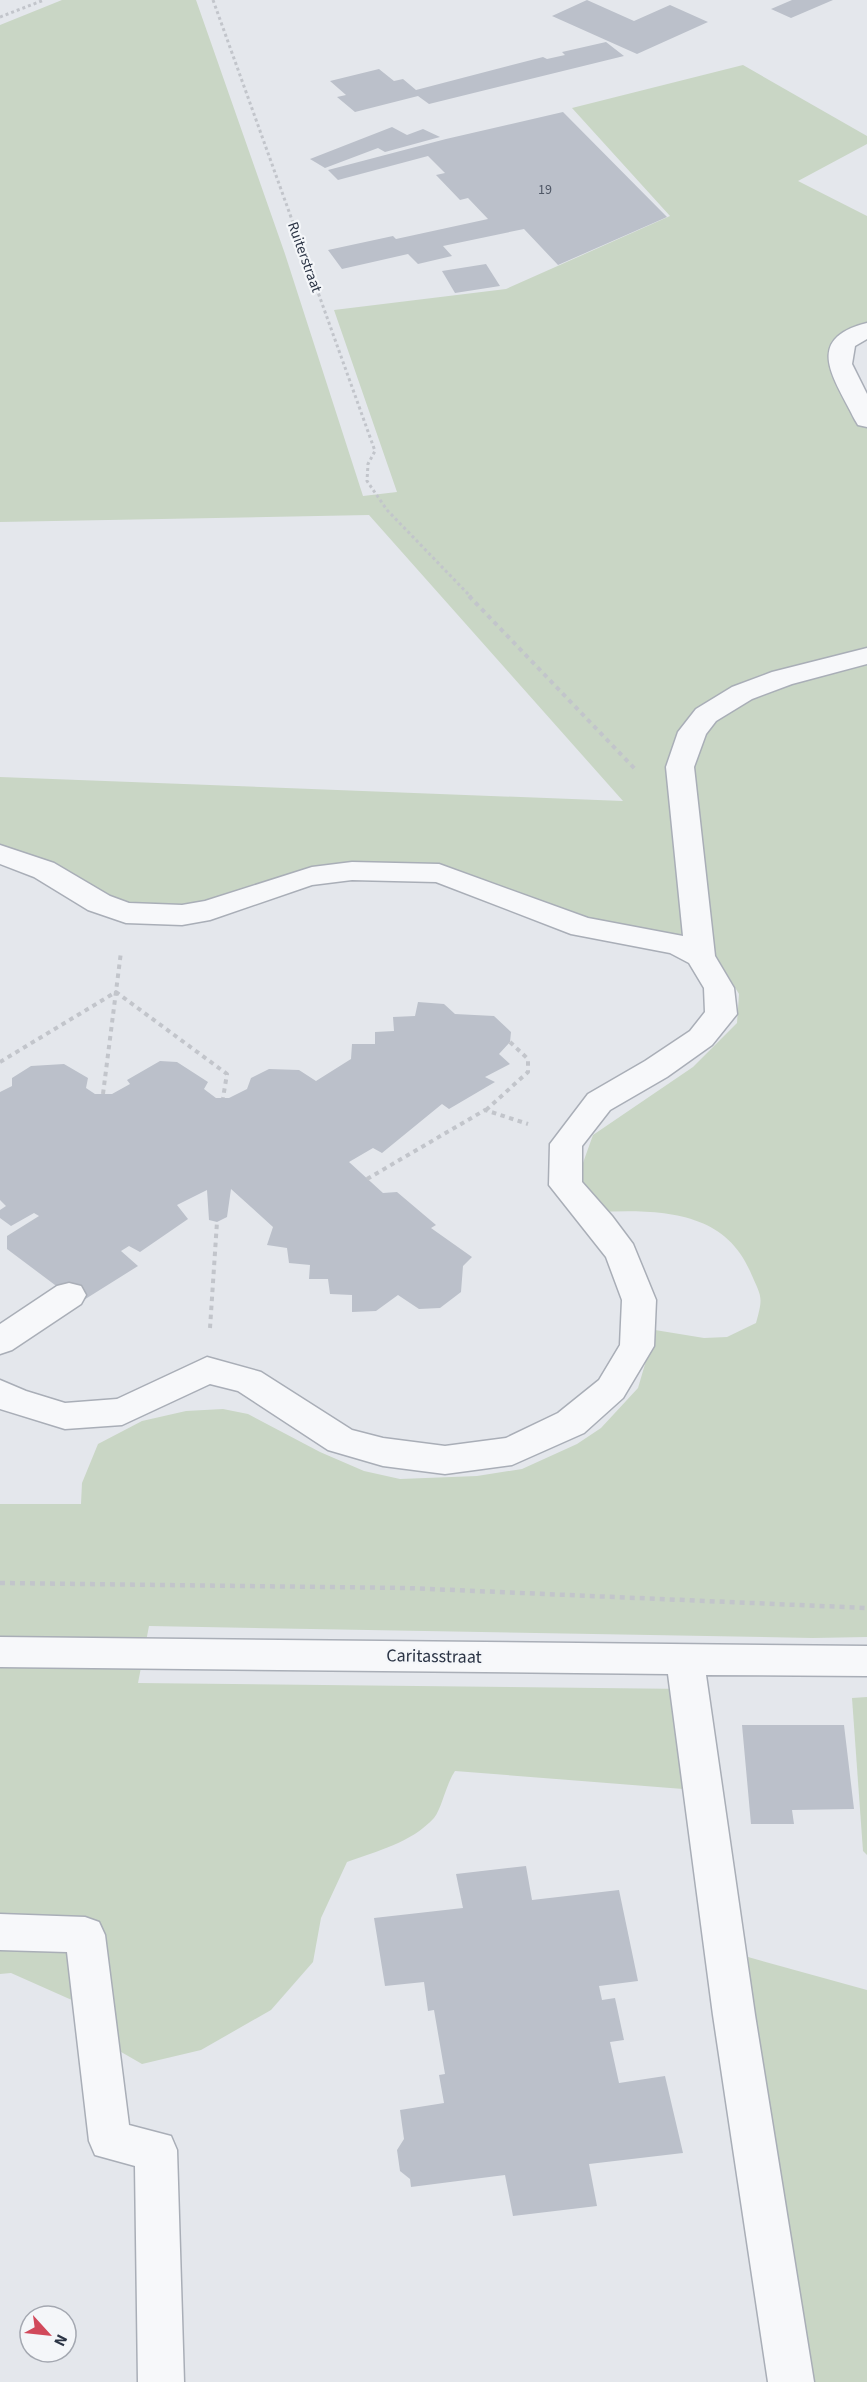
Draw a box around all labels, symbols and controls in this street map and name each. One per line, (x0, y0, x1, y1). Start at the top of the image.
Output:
house number: 19 (538, 180, 552, 200)
street label: Ruiterstraat (282, 219, 327, 295)
street label: Caritasstraat (386, 1643, 482, 1670)
north arrow (18, 2304, 78, 2364)
text: N (48, 2331, 73, 2350)

